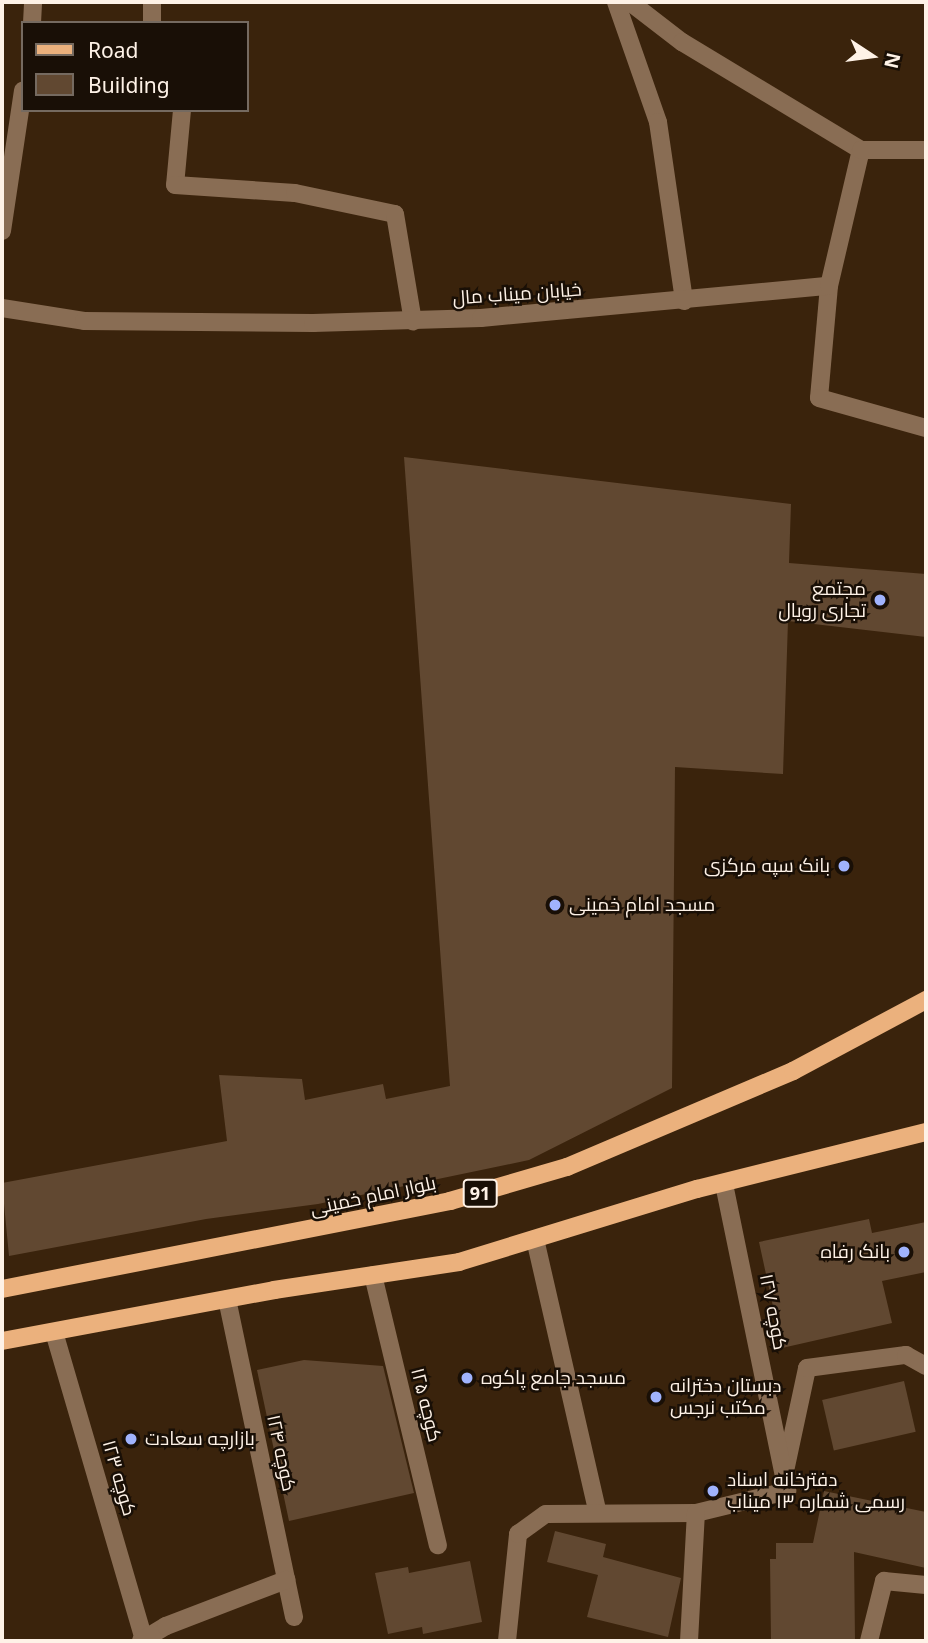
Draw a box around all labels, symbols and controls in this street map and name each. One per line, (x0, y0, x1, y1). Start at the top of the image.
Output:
legend (21, 21, 248, 112)
north arrow (837, 21, 907, 91)
text: Road (88, 36, 138, 64)
text: N (878, 50, 907, 71)
text: Building (88, 71, 170, 99)
street label: خیابان میناب مال (452, 278, 582, 310)
place label: مجتمع تجاری رویال (778, 578, 866, 622)
marker: مجتمع تجاری رویال (872, 592, 888, 608)
place label: بانک سپه مرکزی (704, 855, 830, 877)
marker: بانک سپه مرکزی (836, 858, 852, 874)
place label: مسجد امام خمینی (569, 894, 715, 916)
marker: مسجد امام خمینی (547, 897, 563, 913)
street label: بلوار امام خمینی (308, 1172, 438, 1220)
road number: 91 (462, 1178, 498, 1208)
place label: بانک رفاه (821, 1241, 890, 1263)
marker: بانک رفاه (896, 1244, 912, 1260)
street label: کوچه ۱۲۷ (754, 1272, 792, 1352)
street label: کوچه ۱۲۵ (406, 1366, 446, 1444)
place label: مسجد جامع پاکوه (481, 1367, 626, 1389)
marker: مسجد جامع پاکوه (459, 1370, 475, 1386)
place label: دبستان دخترانه مکتب نرجس (670, 1375, 782, 1419)
marker: دبستان دخترانه مکتب نرجس (648, 1389, 664, 1405)
street label: کوچه ۱۲۴ (262, 1413, 300, 1493)
place label: بازارچه سعادت (145, 1428, 255, 1450)
marker: بازارچه سعادت (123, 1431, 139, 1447)
street label: کوچه ۱۲۳ (97, 1437, 141, 1519)
place label: دفترخانه اسناد رسمی شماره ۱۳ میناب (727, 1469, 905, 1513)
marker: دفترخانه اسناد رسمی شماره ۱۳ میناب (705, 1483, 721, 1499)

